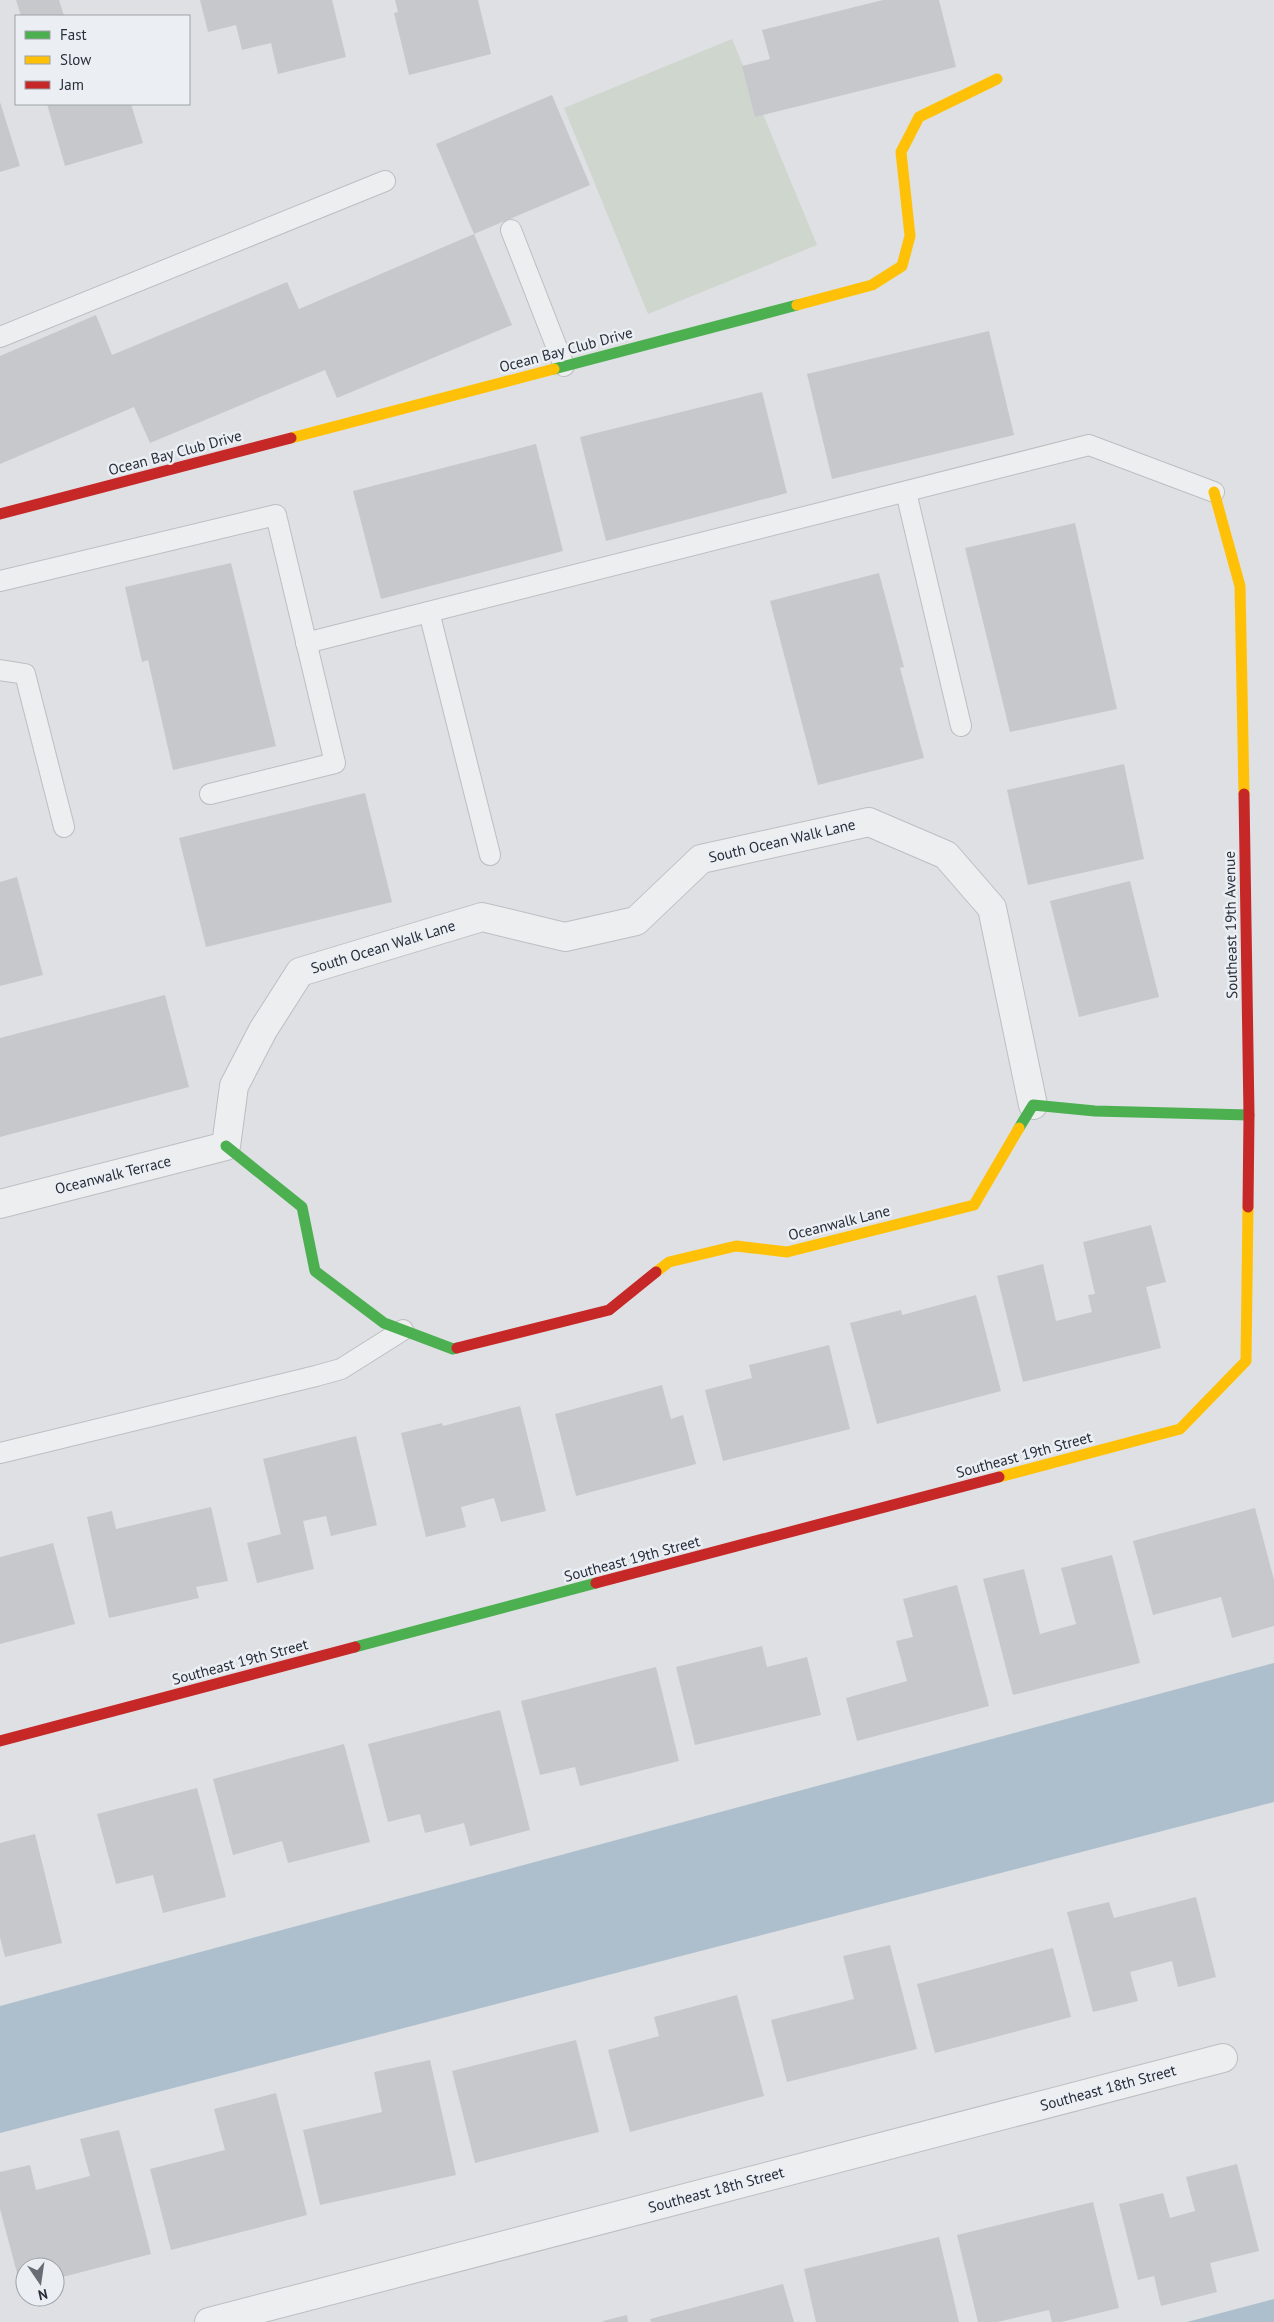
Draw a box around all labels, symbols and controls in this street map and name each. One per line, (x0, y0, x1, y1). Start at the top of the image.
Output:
legend (15, 15, 190, 105)
text: Fast (60, 25, 87, 44)
text: Slow (60, 50, 91, 69)
text: Jam (59, 75, 84, 94)
street label: Ocean Bay Club Drive (497, 323, 635, 376)
street label: Ocean Bay Club Drive (106, 426, 244, 479)
street label: South Ocean Walk Lane (707, 814, 857, 867)
street label: Southeast 19th Avenue (1220, 851, 1241, 999)
street label: South Ocean Walk Lane (308, 915, 457, 978)
street label: Oceanwalk Terrace (53, 1151, 173, 1198)
street label: Oceanwalk Lane (786, 1201, 892, 1244)
street label: Southeast 19th Street (954, 1427, 1094, 1482)
street label: Southeast 19th Street (562, 1531, 702, 1586)
street label: Southeast 19th Street (170, 1634, 310, 1689)
street label: Southeast 18th Street (1038, 2060, 1178, 2115)
street label: Southeast 18th Street (646, 2162, 786, 2217)
north arrow (15, 2257, 65, 2307)
text: N (36, 2285, 49, 2304)

